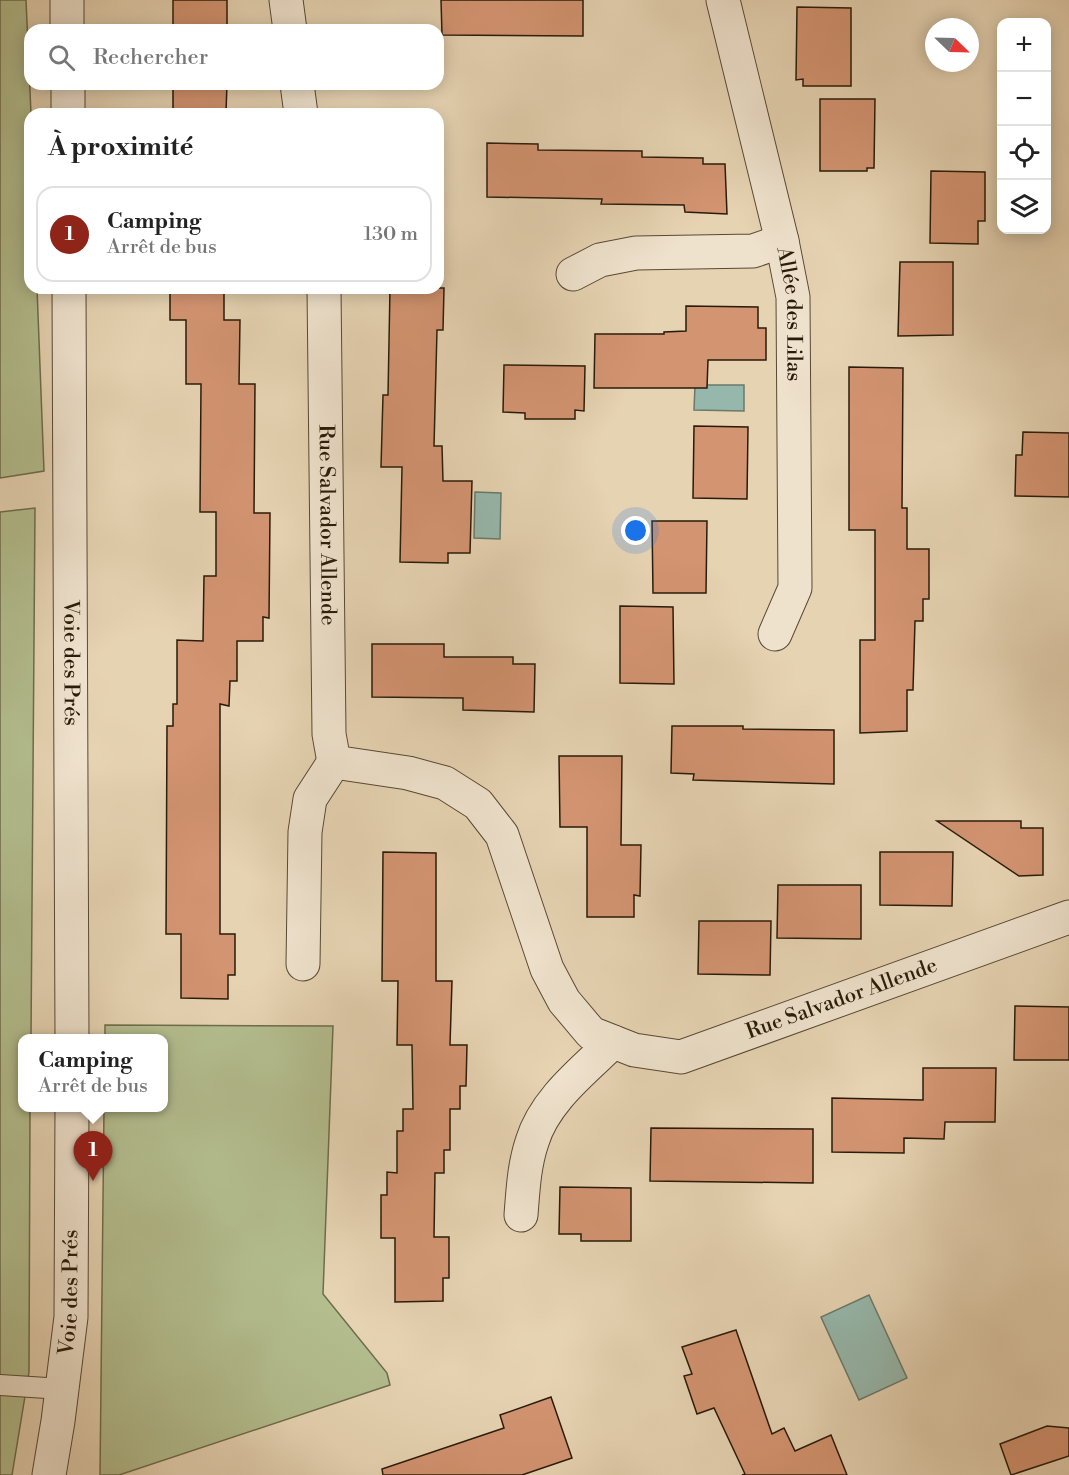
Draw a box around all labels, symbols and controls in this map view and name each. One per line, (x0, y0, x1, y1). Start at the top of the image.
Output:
north arrow (925, 18, 979, 72)
map controls (997, 18, 1051, 234)
button: + (997, 18, 1051, 72)
search box (24, 24, 444, 90)
icon: search (45, 41, 78, 74)
text: Rechercher (93, 44, 208, 71)
button: − (997, 72, 1051, 126)
button: locate (997, 126, 1051, 180)
text: À proximité (48, 131, 193, 163)
button: layers (997, 180, 1051, 234)
text: Camping (107, 208, 201, 235)
text: 1 (65, 222, 74, 247)
text: 130 m (363, 222, 418, 247)
text: Arrêt de bus (107, 235, 217, 260)
street label: Allée des Lilas (770, 244, 807, 382)
street label: Rue Salvador Allende (313, 424, 341, 626)
your location (621, 516, 650, 545)
street label: Voie des Prés (57, 599, 84, 726)
street label: Rue Salvador Allende (743, 953, 941, 1045)
popup (18, 1034, 168, 1112)
text: Camping (38, 1047, 132, 1074)
text: Arrêt de bus (38, 1074, 148, 1099)
pin: 1 (74, 1132, 112, 1181)
street label: Voie des Prés (53, 1229, 84, 1358)

